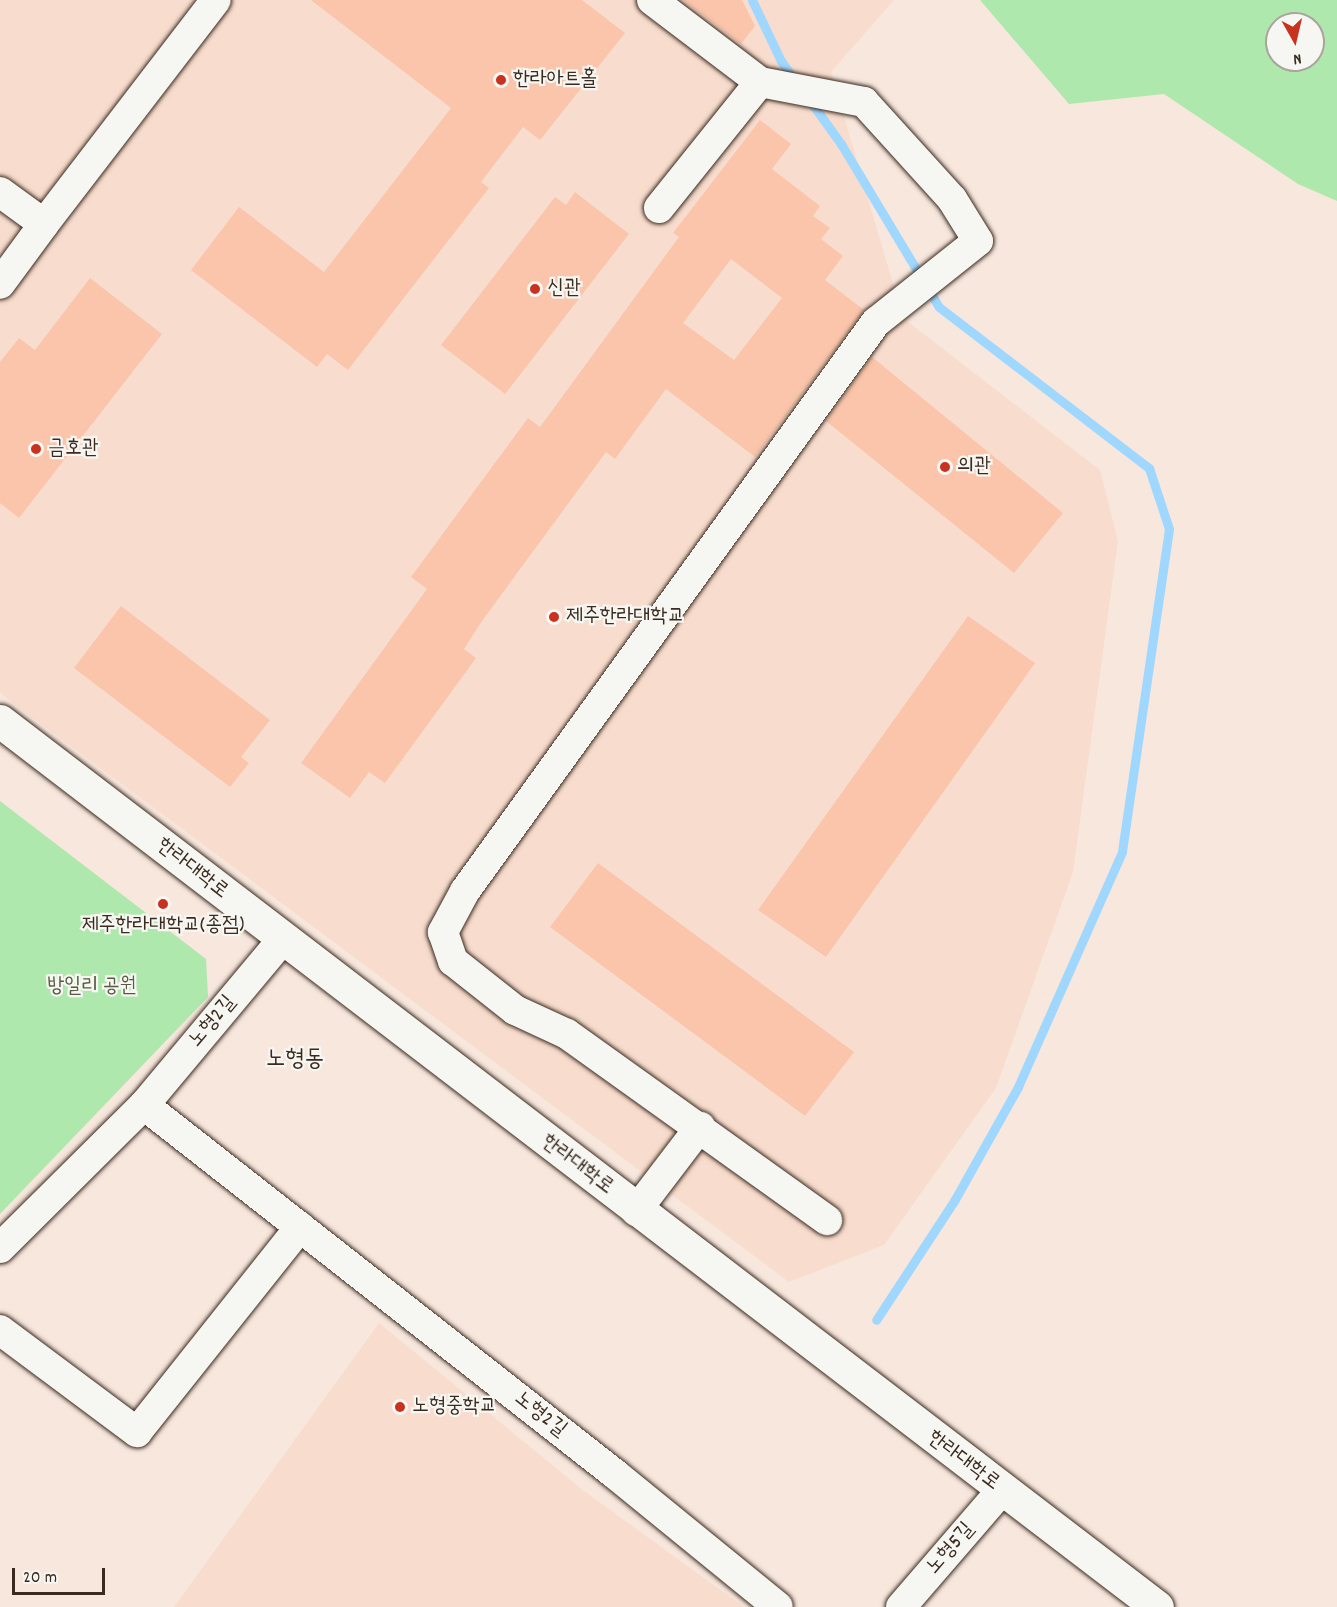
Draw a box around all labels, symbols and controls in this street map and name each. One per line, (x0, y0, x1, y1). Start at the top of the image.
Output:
north arrow (1265, 12, 1325, 72)
text: N (1292, 46, 1303, 70)
place label: 한라아트홀 (513, 67, 597, 93)
marker: 한라아트홀 (494, 73, 508, 87)
place label: 신관 (547, 276, 581, 302)
marker: 신관 (528, 282, 542, 296)
place label: 금호관 (48, 436, 99, 462)
marker: 금호관 (29, 442, 43, 456)
place label: 의관 (957, 454, 991, 480)
marker: 의관 (938, 460, 952, 474)
place label: 제주한라대학교 (566, 604, 684, 630)
marker: 제주한라대학교 (547, 610, 561, 624)
street label: 한라대학로 (151, 833, 233, 905)
marker: 제주한라대학교(종점) (156, 897, 170, 911)
place label: 제주한라대학교(종점) (82, 913, 244, 939)
park label: 방일리 공원 (47, 974, 137, 1000)
street label: 노형2길 (184, 991, 242, 1053)
district label: 노형동 (266, 1047, 324, 1075)
street label: 한라대학로 (536, 1130, 618, 1200)
street label: 노형2길 (509, 1387, 571, 1443)
place label: 노형중학교 (412, 1394, 496, 1420)
marker: 노형중학교 (393, 1400, 407, 1414)
street label: 한라대학로 (922, 1426, 1004, 1496)
street label: 노형5길 (922, 1518, 980, 1580)
scale bar (15, 1556, 108, 1594)
text: 20 m (23, 1566, 57, 1591)

